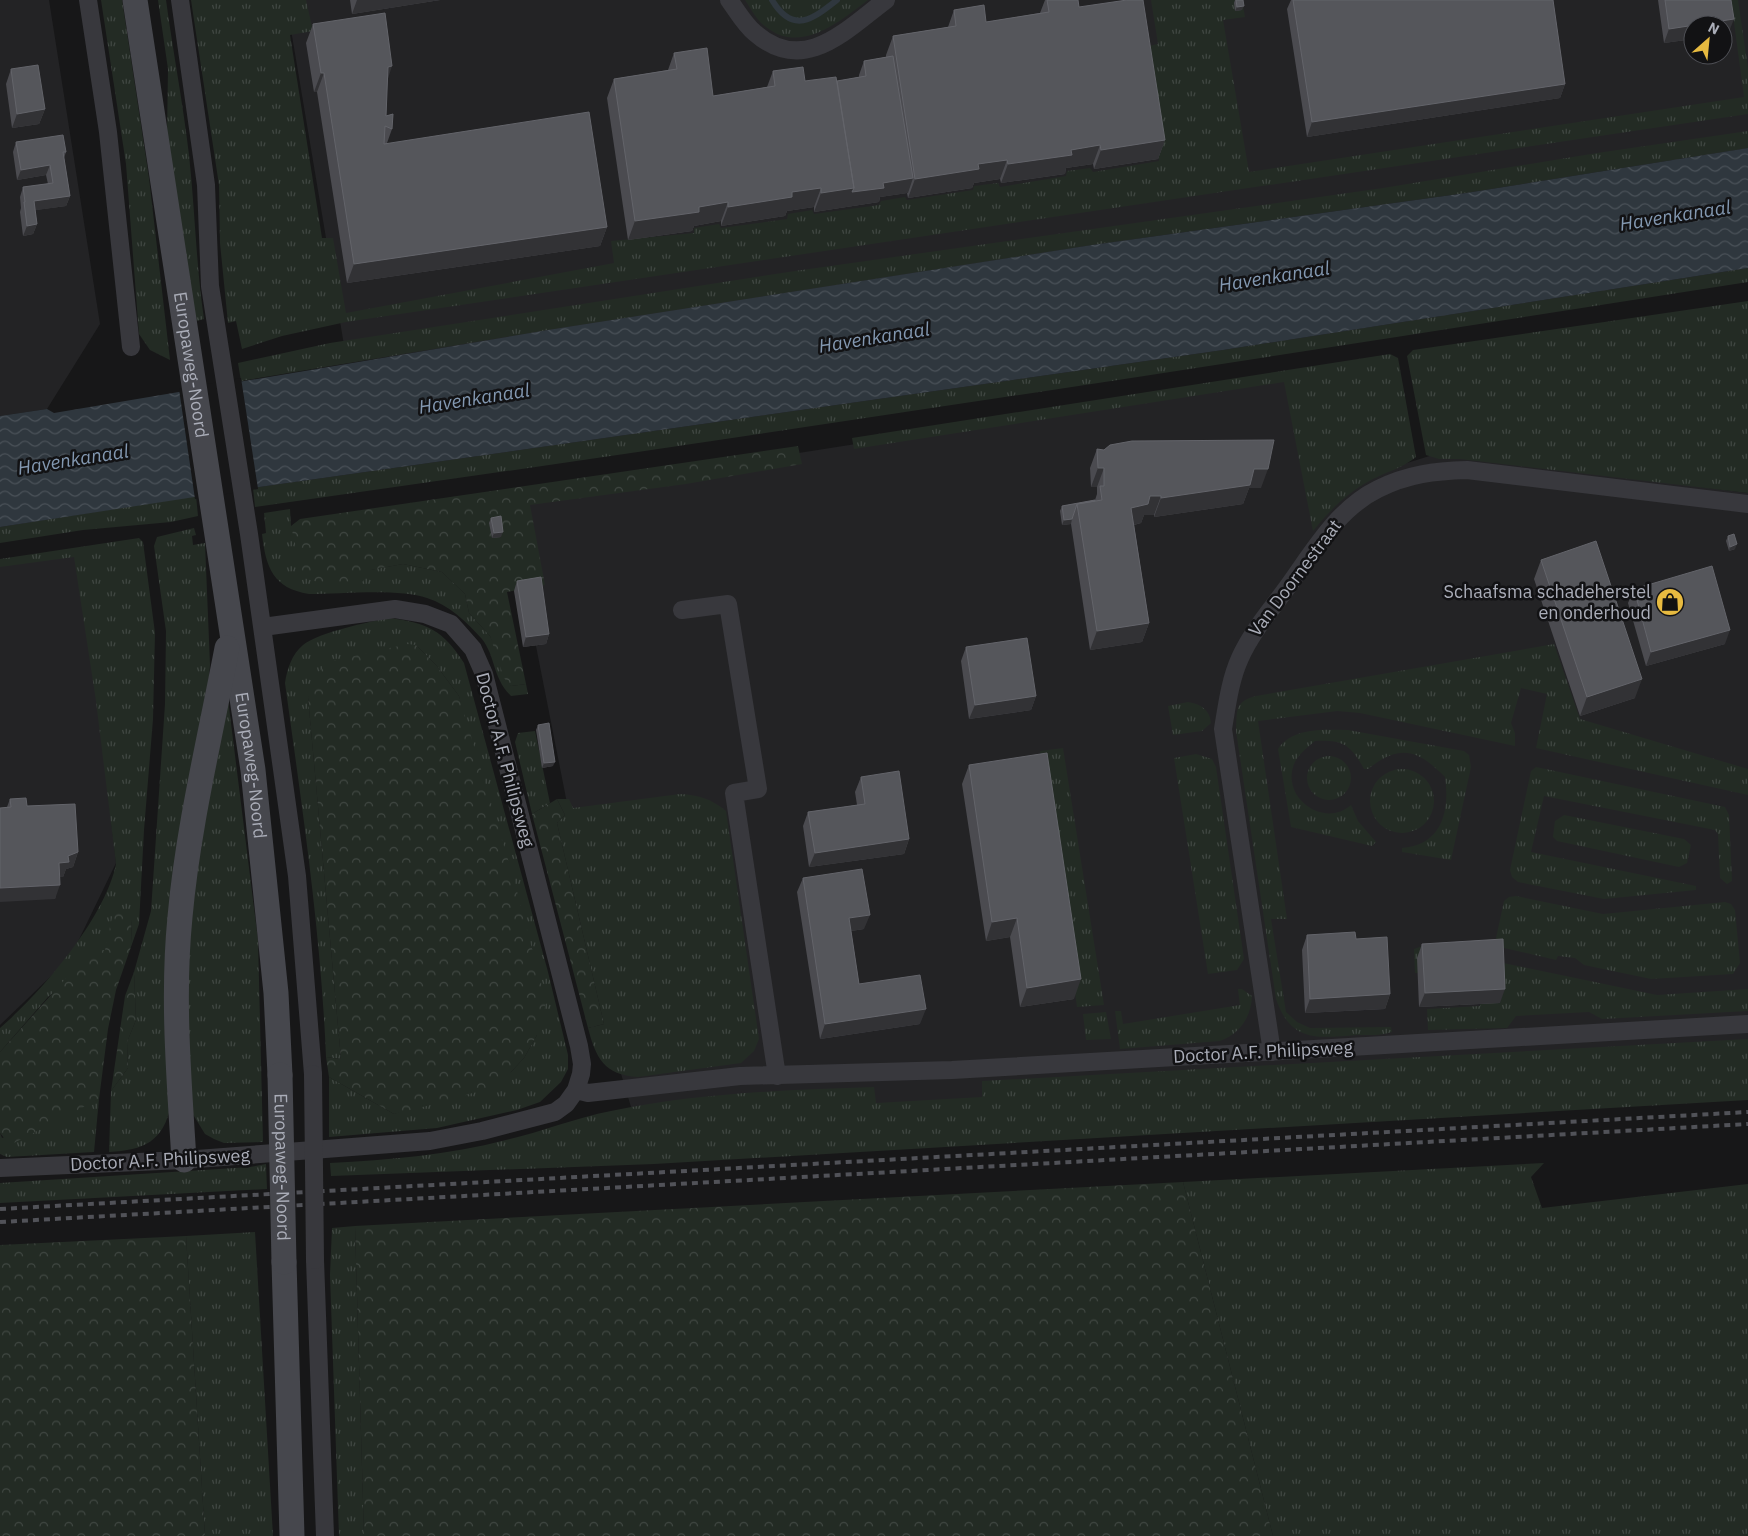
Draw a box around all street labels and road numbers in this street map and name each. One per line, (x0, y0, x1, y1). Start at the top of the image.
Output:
street label: Europaweg-Noord (169, 290, 214, 439)
street label: Van Doornestraat (1243, 515, 1346, 641)
street label: Doctor A.F. Philipsweg (471, 670, 540, 850)
street label: Europaweg-Noord (230, 690, 272, 840)
street label: Doctor A.F. Philipsweg (1172, 1035, 1354, 1068)
street label: Europaweg-Noord (269, 1093, 296, 1241)
street label: Doctor A.F. Philipsweg (69, 1143, 251, 1176)

